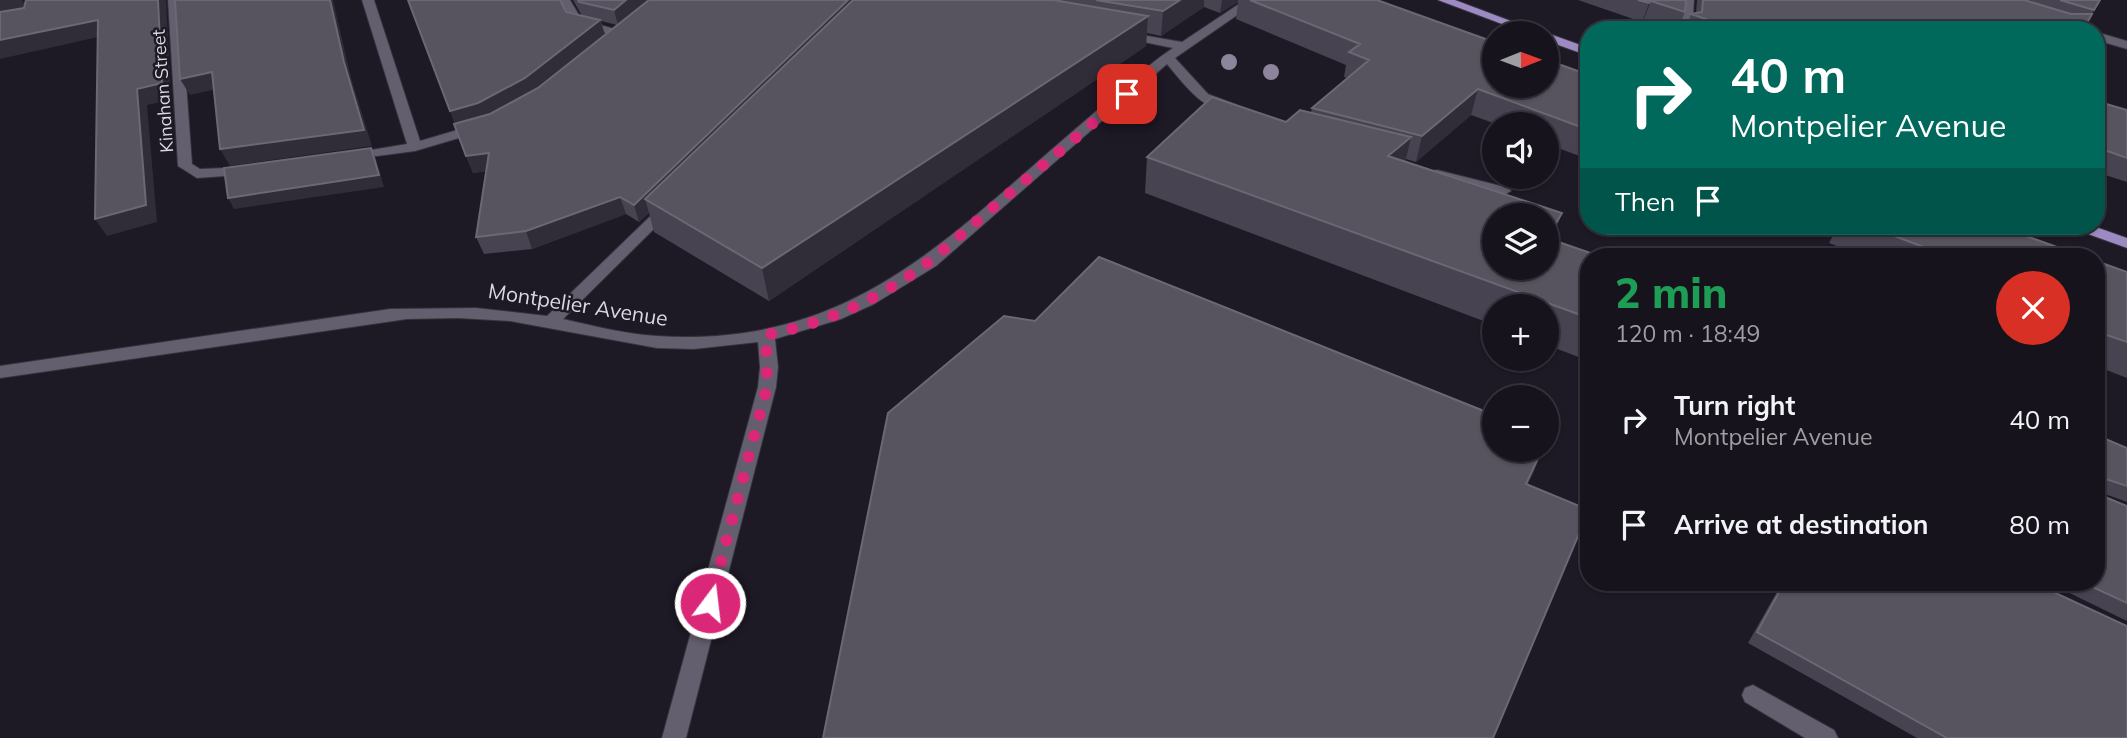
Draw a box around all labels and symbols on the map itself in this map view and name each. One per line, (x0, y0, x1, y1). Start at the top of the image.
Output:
north arrow (1482, 21, 1559, 98)
street label: Kinahan Street (147, 29, 178, 153)
pin (1097, 64, 1157, 124)
street label: Montpelier Avenue (487, 277, 670, 331)
position arrow (673, 566, 747, 640)

